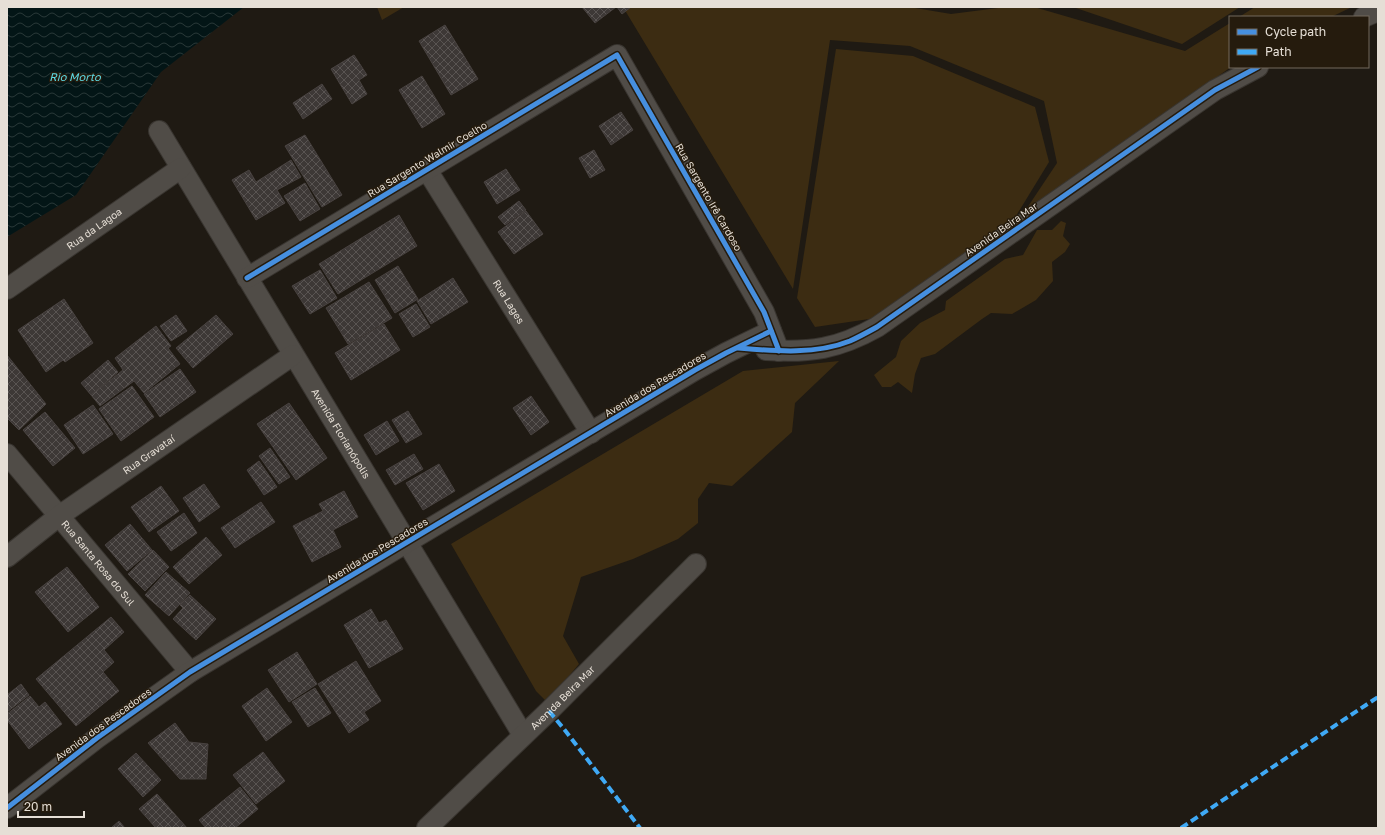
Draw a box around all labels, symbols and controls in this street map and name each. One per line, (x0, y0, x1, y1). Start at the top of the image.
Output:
legend (1229, 16, 1369, 68)
text: Cycle path (1265, 24, 1326, 39)
text: Path (1265, 44, 1292, 59)
water label: Rio Morto (49, 70, 102, 83)
street label: Rua Sargento Walmir Coelho (365, 119, 489, 199)
street label: Rua Sargento Irê Cardoso (673, 141, 745, 253)
street label: Avenida Beira Mar (962, 199, 1040, 258)
street label: Rua da Lagoa (64, 205, 124, 252)
street label: Rua Lages (491, 277, 527, 326)
street label: Avenida dos Pescadores (602, 349, 708, 419)
street label: Avenida Florianópolis (309, 386, 373, 481)
street label: Rua Gravataí (120, 432, 178, 476)
street label: Avenida dos Pescadores (324, 515, 430, 585)
street label: Rua Santa Rosa do Sul (59, 518, 137, 608)
street label: Avenida Beira Mar (528, 663, 597, 732)
street label: Avenida dos Pescadores (53, 685, 153, 763)
scale bar (18, 793, 84, 819)
text: 20 m (24, 799, 52, 814)

